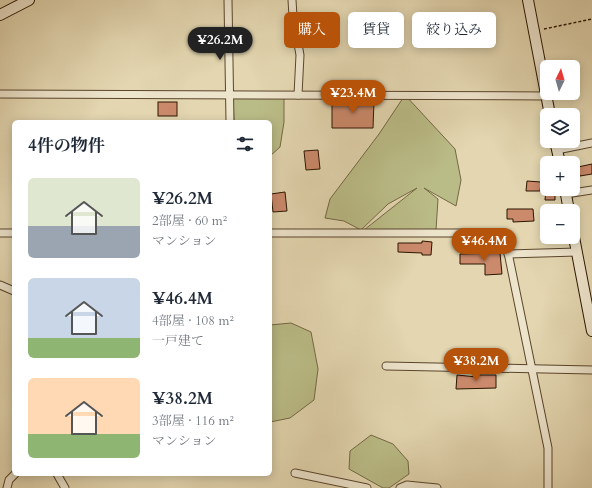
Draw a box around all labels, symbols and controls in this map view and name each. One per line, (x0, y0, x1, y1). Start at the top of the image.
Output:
chip: 購入 (284, 12, 340, 48)
chip: 賃貸 (348, 12, 404, 48)
chip: 絞り込み (412, 12, 496, 48)
pin: ¥26.2M (187, 27, 253, 61)
text: ¥26.2M (197, 31, 243, 49)
north arrow (540, 60, 580, 100)
map controls (540, 60, 580, 244)
pin: ¥23.4M (320, 80, 386, 114)
text: ¥23.4M (330, 84, 376, 102)
button: layers (540, 108, 580, 148)
icon: filters (234, 133, 256, 155)
text: 4件の物件 (28, 134, 105, 157)
button: + (540, 156, 580, 196)
text: ¥26.2M (152, 187, 213, 210)
icon: home (60, 194, 108, 242)
button: − (540, 204, 580, 244)
text: 2部屋 · 60 m² (152, 212, 227, 230)
pin: ¥46.4M (451, 228, 517, 262)
text: マンション (152, 232, 216, 250)
text: ¥46.4M (461, 232, 507, 250)
text: ¥46.4M (152, 287, 213, 310)
icon: home (60, 294, 108, 342)
text: 4部屋 · 108 m² (152, 312, 234, 330)
text: 一戸建て (152, 332, 204, 350)
pin: ¥38.2M (443, 348, 509, 382)
text: ¥38.2M (453, 352, 499, 370)
text: ¥38.2M (152, 387, 213, 410)
icon: home (60, 394, 108, 442)
text: 3部屋 · 116 m² (152, 412, 234, 430)
text: マンション (152, 432, 216, 450)

